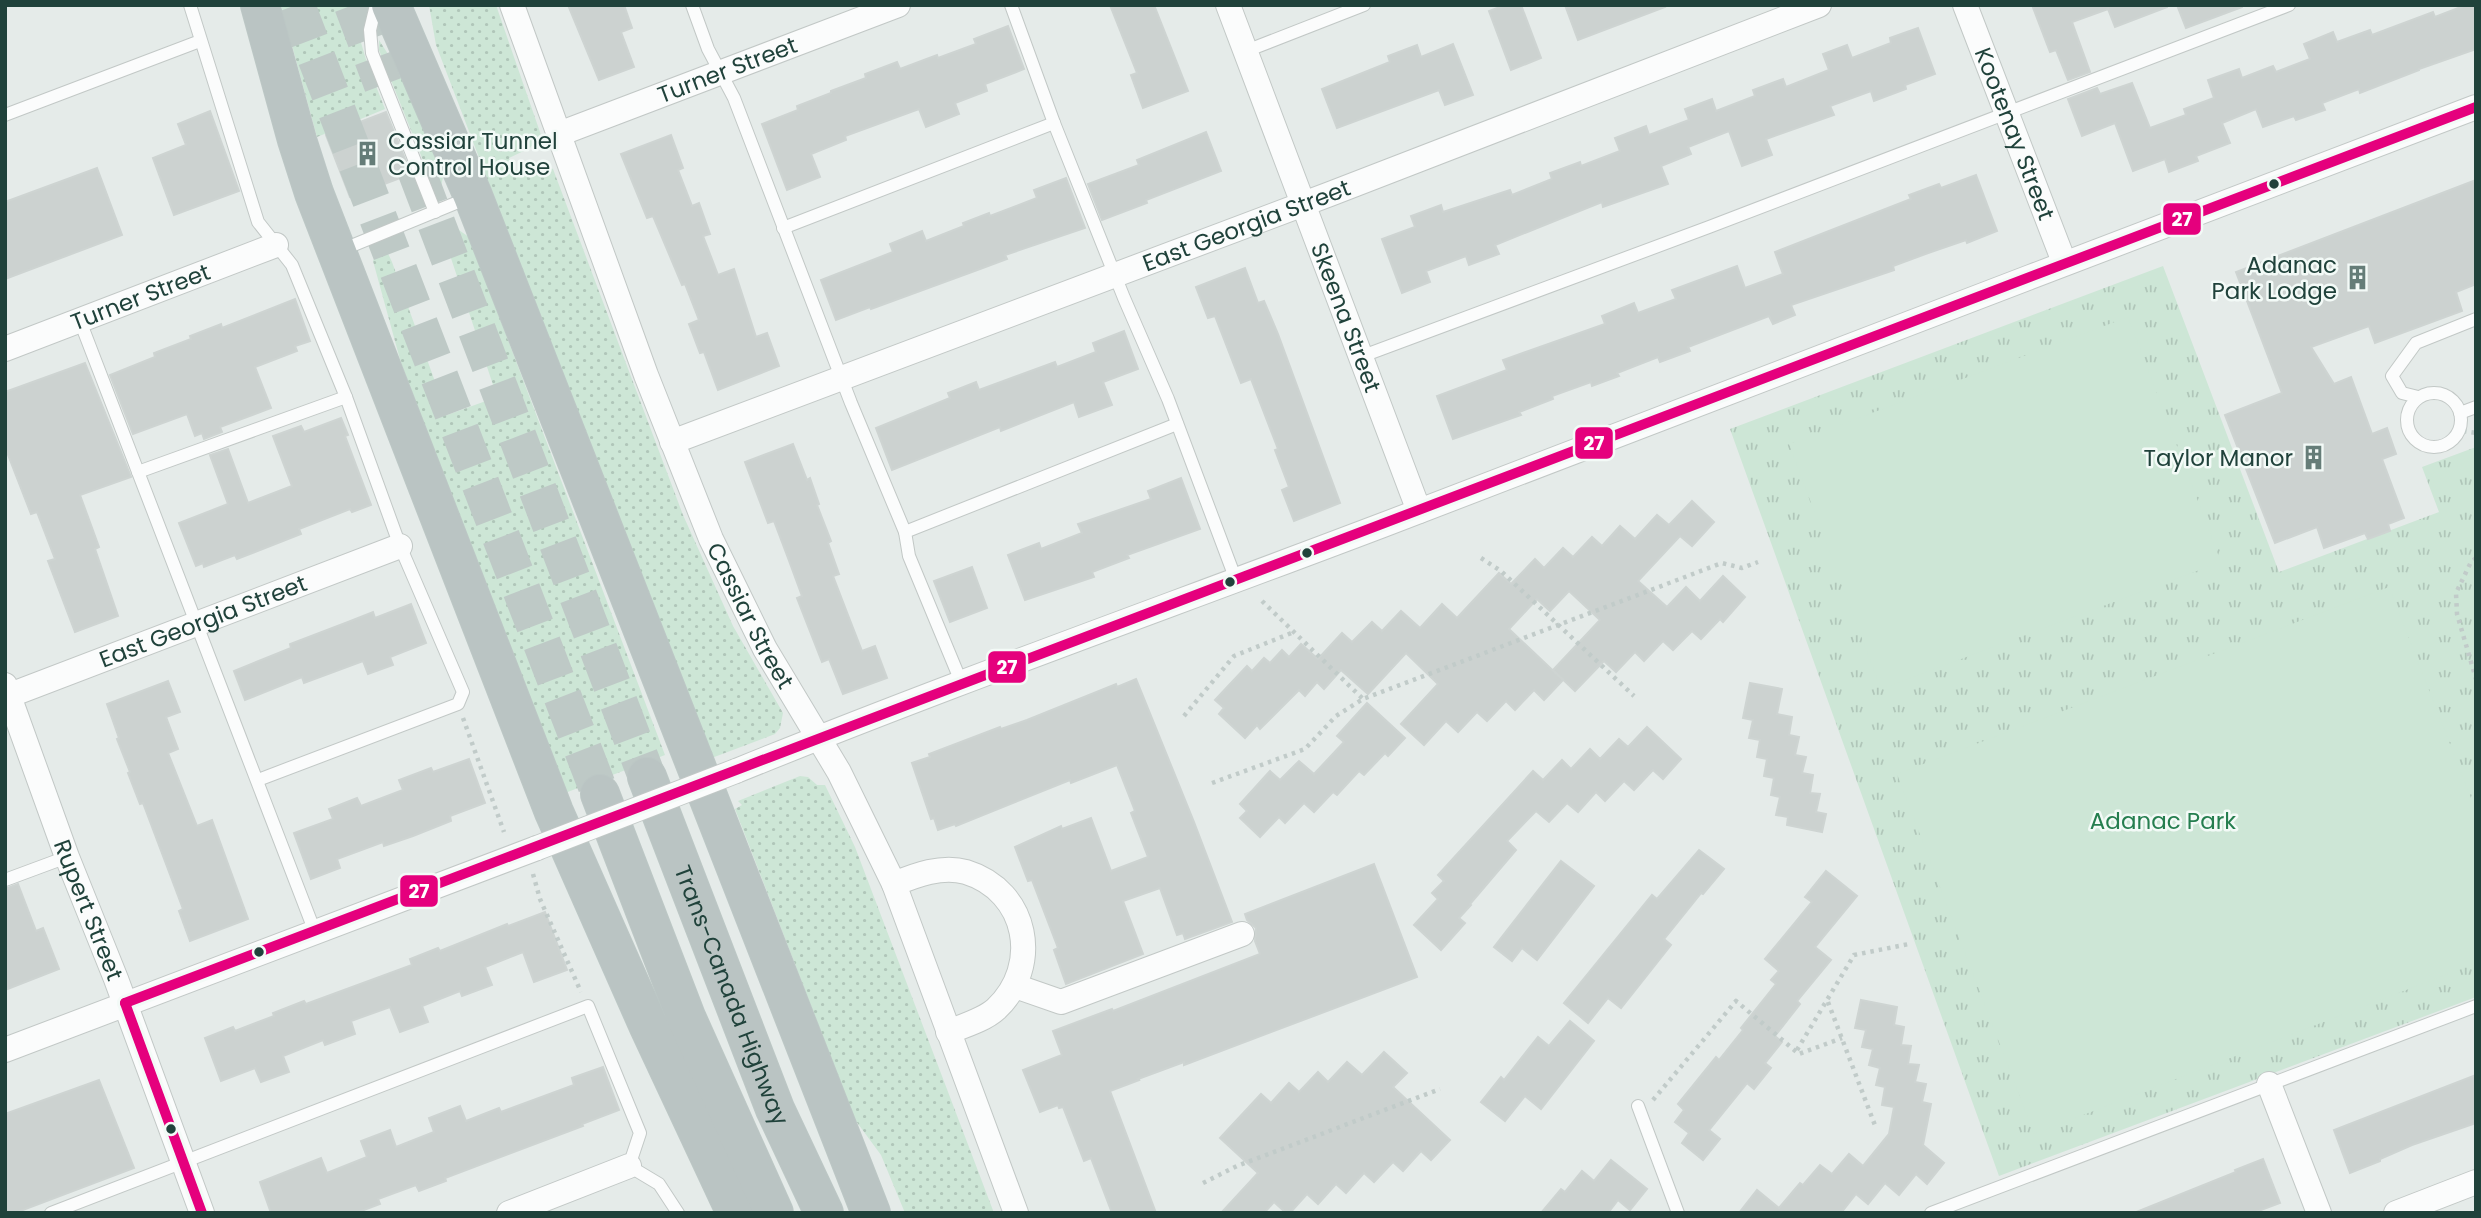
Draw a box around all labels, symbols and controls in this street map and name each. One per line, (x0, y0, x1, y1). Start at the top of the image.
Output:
street label: Turner Street (653, 29, 802, 111)
street label: Kootenay Street (1967, 43, 2062, 225)
place label: Cassiar Tunnel Control House (388, 125, 558, 183)
building icon: Cassiar Tunnel Control House (354, 140, 382, 168)
street label: East Georgia Street (1138, 172, 1355, 279)
unlabelled marker (2267, 177, 2281, 191)
line badge: 27 (2162, 202, 2202, 236)
text: 27 (2171, 206, 2193, 233)
street label: Skeena Street (1303, 238, 1389, 397)
place label: Adanac Park Lodge (2212, 249, 2337, 307)
street label: Turner Street (66, 256, 215, 338)
building icon: Adanac Park Lodge (2343, 264, 2371, 292)
line badge: 27 (1574, 426, 1614, 460)
text: 27 (1583, 430, 1605, 457)
place label: Taylor Manor (2144, 442, 2293, 474)
building icon: Taylor Manor (2299, 444, 2327, 472)
street label: Cassiar Street (699, 537, 801, 695)
unlabelled marker (1300, 546, 1314, 560)
street label: East Georgia Street (95, 567, 311, 675)
unlabelled marker (1223, 575, 1237, 589)
line badge: 27 (987, 650, 1027, 684)
text: 27 (996, 654, 1018, 681)
park label: Adanac Park (2090, 805, 2236, 837)
street label: Rupert Street (46, 835, 131, 985)
street label: Trans-Canada Highway (667, 861, 796, 1131)
line badge: 27 (399, 874, 439, 908)
text: 27 (408, 878, 430, 905)
unlabelled marker (252, 945, 266, 959)
unlabelled marker (164, 1122, 178, 1136)

